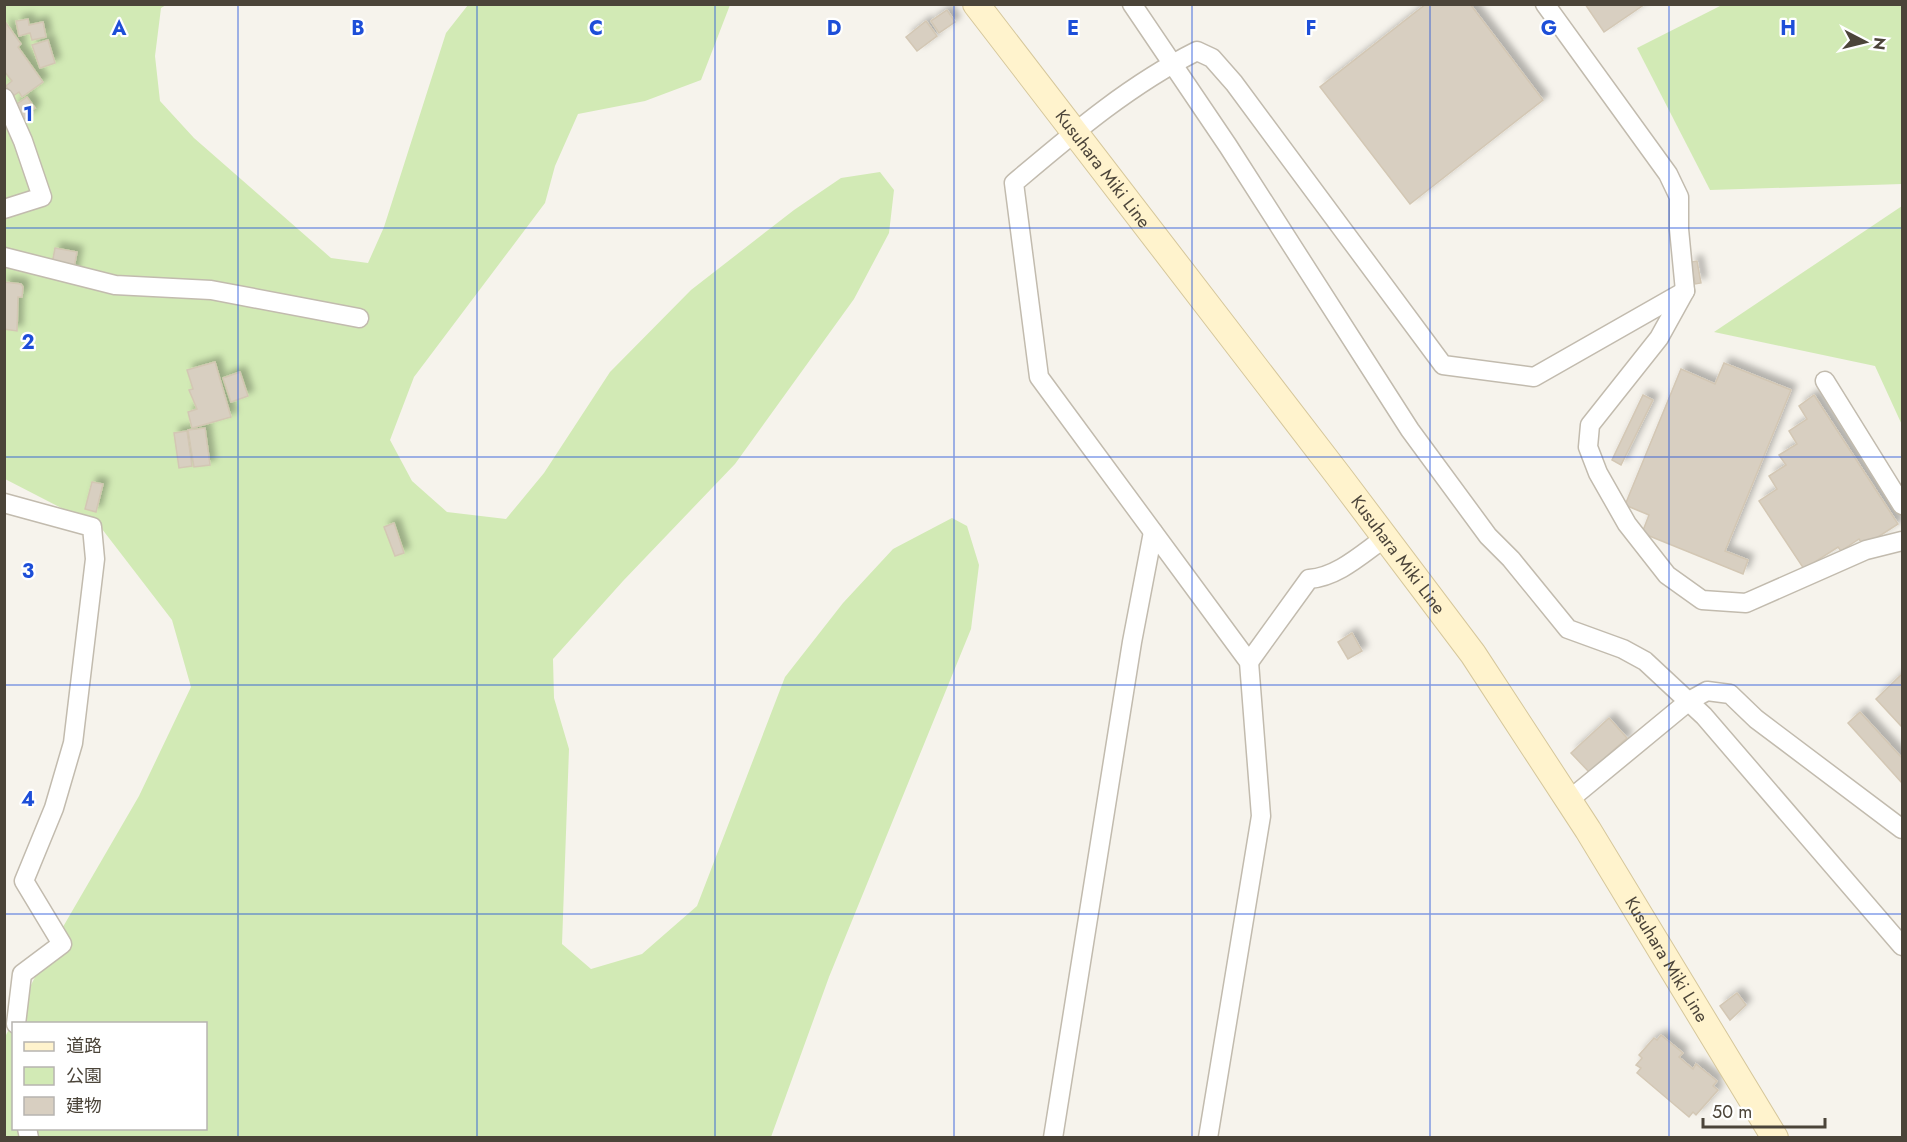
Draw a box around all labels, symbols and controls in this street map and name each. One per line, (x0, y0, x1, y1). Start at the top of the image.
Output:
north arrow (1835, 12, 1895, 72)
text: A (111, 14, 127, 43)
text: B (351, 14, 365, 43)
text: C (589, 14, 603, 43)
text: D (827, 14, 841, 43)
text: E (1067, 14, 1079, 43)
text: F (1305, 14, 1317, 43)
text: G (1541, 14, 1557, 43)
text: H (1780, 14, 1796, 43)
text: N (1867, 36, 1892, 51)
text: 1 (23, 100, 33, 129)
street label: Kusuhara Miki Line (1049, 104, 1157, 234)
text: 2 (21, 328, 35, 357)
street label: Kusuhara Miki Line (1345, 490, 1452, 620)
text: 3 (22, 557, 34, 586)
text: 4 (21, 785, 35, 814)
street label: Kusuhara Miki Line (1618, 892, 1715, 1027)
legend (12, 1022, 207, 1130)
text: 道路 (66, 1033, 102, 1059)
text: 公園 (66, 1063, 102, 1089)
scale bar (1703, 1091, 1824, 1129)
text: 建物 (66, 1093, 102, 1119)
text: 50 m (1712, 1099, 1752, 1125)

